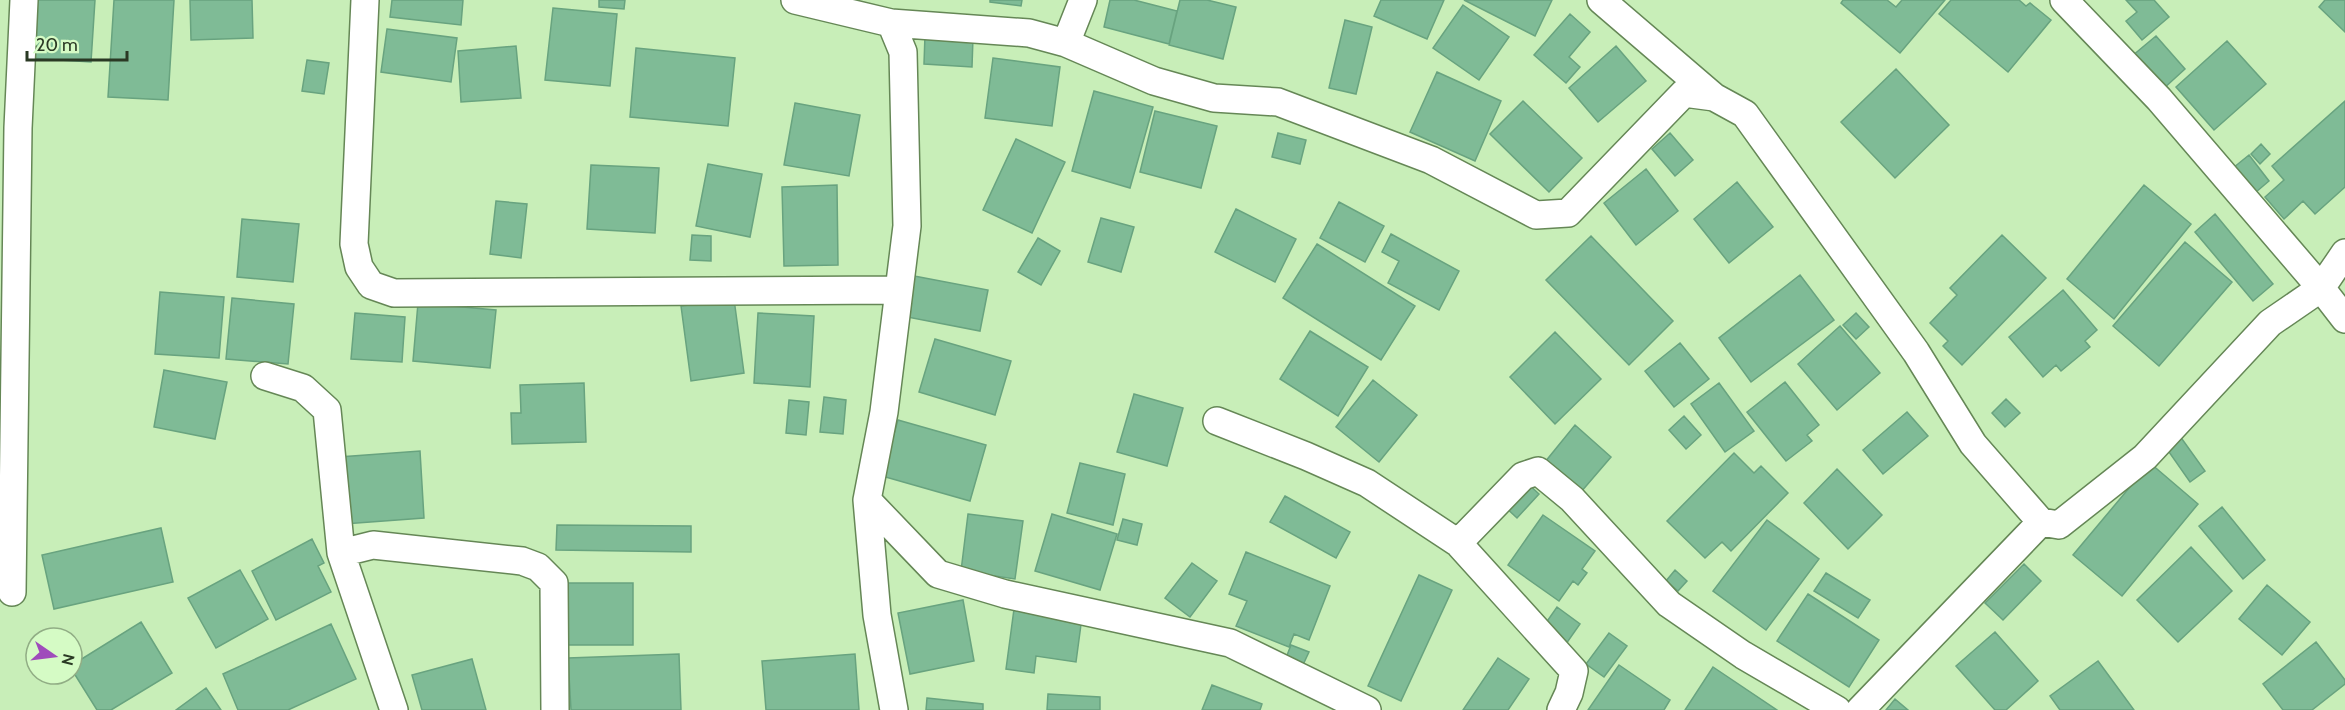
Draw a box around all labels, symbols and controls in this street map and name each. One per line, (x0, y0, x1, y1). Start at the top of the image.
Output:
scale bar (27, 24, 128, 62)
text: 20 m (36, 34, 78, 56)
north arrow (24, 626, 84, 686)
text: N (57, 652, 79, 667)

